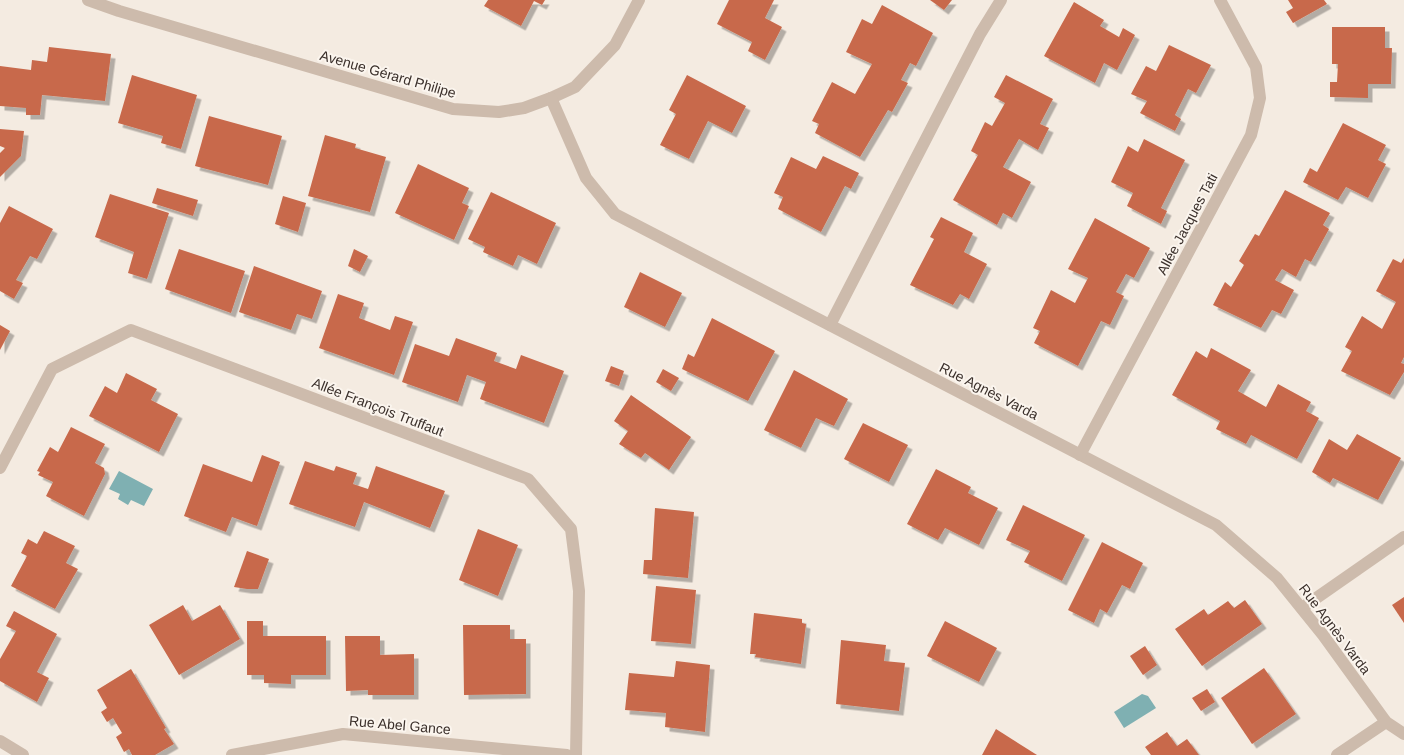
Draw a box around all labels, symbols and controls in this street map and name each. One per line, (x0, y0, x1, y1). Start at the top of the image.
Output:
street label: Avenue Gérard Philipe (318, 47, 458, 101)
street label: Allée Jacques Tati (1154, 171, 1220, 277)
street label: Rue Agnès Varda (937, 359, 1041, 423)
street label: Allée François Truffaut (310, 374, 446, 440)
street label: Rue Agnès Varda (1296, 581, 1374, 677)
street label: Rue Abel Gance (349, 713, 452, 737)

